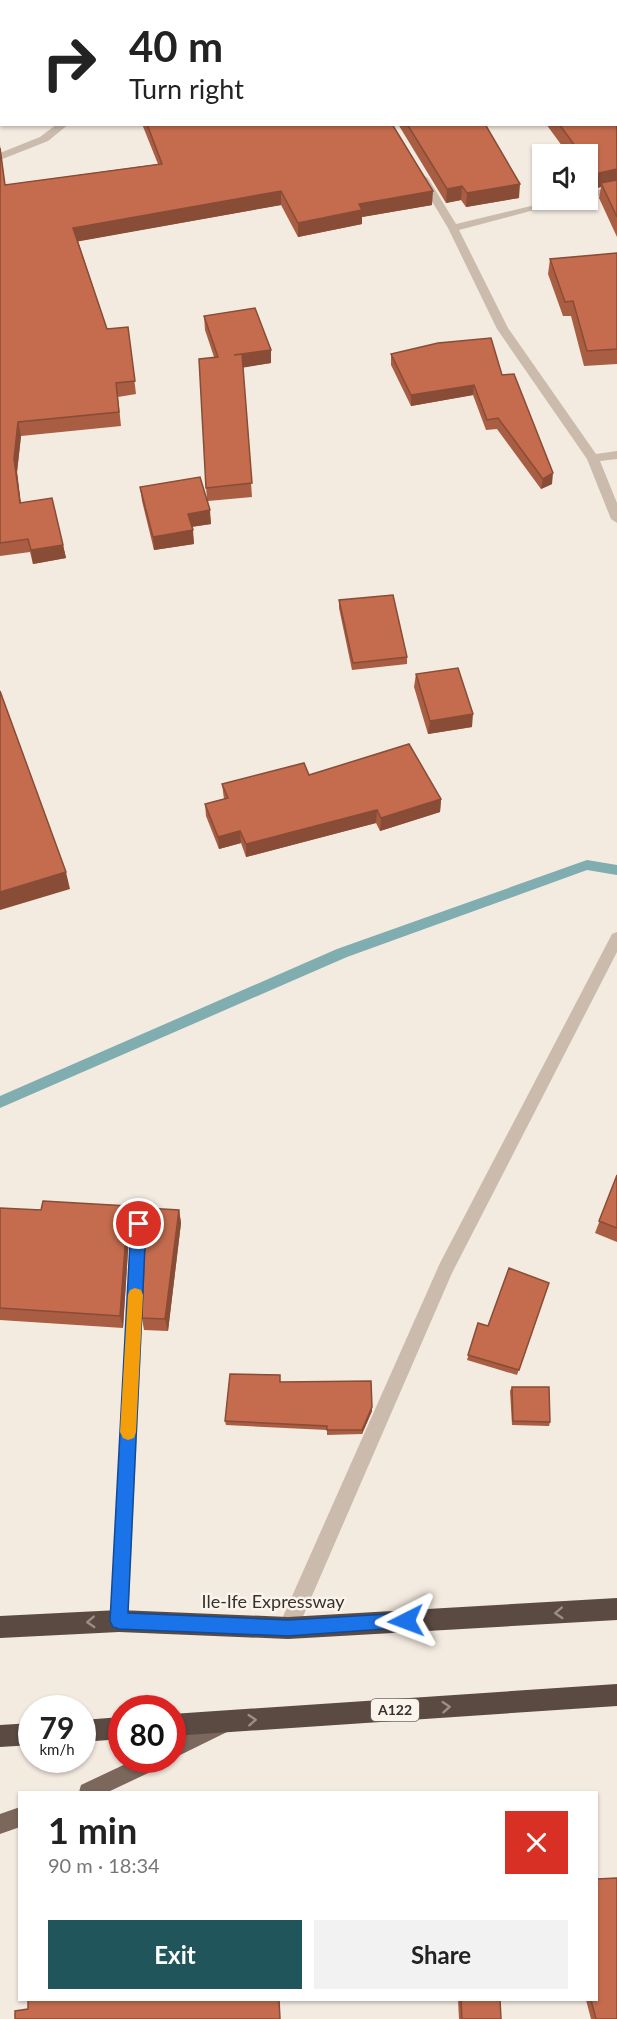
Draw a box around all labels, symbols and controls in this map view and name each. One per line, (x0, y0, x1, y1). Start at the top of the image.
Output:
text: 40 m (129, 21, 223, 71)
icon: right (30, 24, 108, 102)
text: Turn right (129, 72, 244, 105)
map controls (532, 144, 598, 210)
button: sound (532, 144, 598, 210)
pin (113, 1198, 164, 1249)
icon: arrive (122, 1207, 155, 1240)
position arrow (374, 1589, 438, 1653)
street label: Ile-Ife Expressway (201, 1590, 345, 1612)
one-way arrow (554, 1606, 563, 1619)
one-way arrow (87, 1616, 96, 1629)
speed limit sign: 80 (108, 1695, 186, 1773)
road number: A122 (371, 1699, 419, 1721)
one-way arrow (442, 1700, 451, 1713)
text: 79 (40, 1709, 74, 1745)
one-way arrow (247, 1714, 256, 1727)
text: km/h (39, 1740, 75, 1758)
text: 1 min (48, 1808, 137, 1852)
button: close (505, 1811, 568, 1874)
text: 90 m · 18:34 (48, 1853, 160, 1877)
button: Exit (48, 1920, 302, 1989)
button: Share (314, 1920, 568, 1989)

